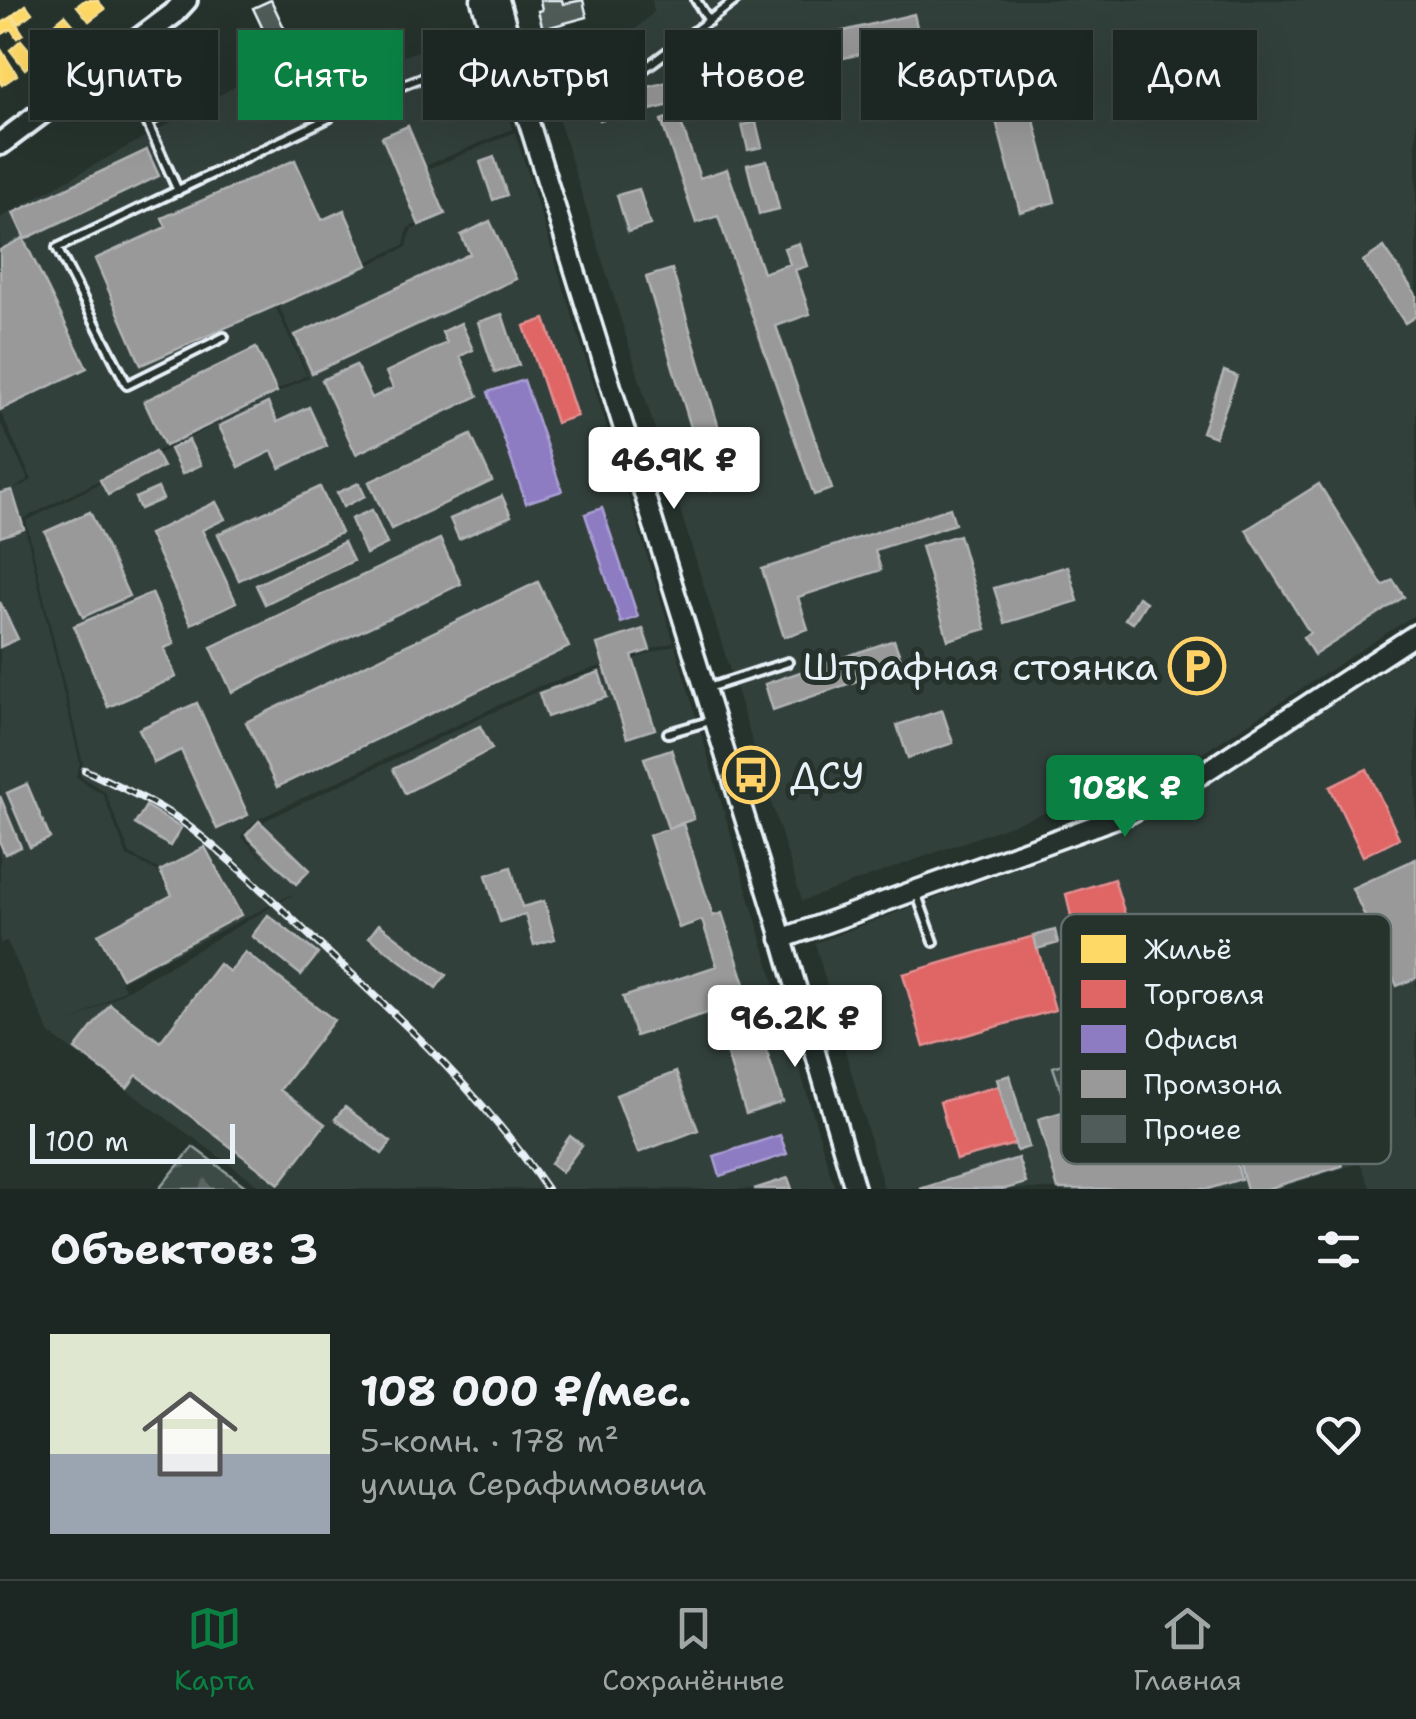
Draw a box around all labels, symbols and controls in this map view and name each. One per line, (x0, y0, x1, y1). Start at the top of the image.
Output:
chip: Купить (30, 30, 218, 120)
chip: Снять (238, 30, 403, 120)
chip: Фильтры (423, 30, 645, 120)
chip: Новое (665, 30, 841, 120)
chip: Квартира (861, 30, 1093, 120)
chip: Дом (1113, 30, 1257, 120)
pin: 46.9K ₽ (582, 427, 766, 512)
text: 46.9K ₽ (611, 438, 737, 481)
parking icon: Штрафная стоянка (1167, 636, 1227, 696)
place label: Штрафная стоянка (803, 641, 1158, 692)
bus stop icon: ДСУ (721, 745, 781, 805)
place label: ДСУ (790, 750, 865, 801)
pin: 108K ₽ (1044, 755, 1206, 840)
text: 108K ₽ (1068, 766, 1182, 809)
legend (1061, 914, 1391, 1164)
text: Жильё (1144, 930, 1232, 968)
text: Торговля (1144, 975, 1265, 1013)
pin: 96.2K ₽ (703, 985, 887, 1070)
text: 96.2K ₽ (730, 996, 860, 1039)
text: Офисы (1144, 1020, 1238, 1058)
text: Промзона (1144, 1065, 1282, 1103)
text: Прочее (1144, 1110, 1242, 1148)
scale bar (30, 1119, 235, 1164)
text: 100 m (45, 1122, 129, 1160)
text: Объектов: 3 (50, 1221, 318, 1277)
icon: filters (1311, 1222, 1366, 1277)
text: 108 000 ₽/мес. (360, 1363, 691, 1419)
icon: home (130, 1374, 250, 1494)
icon: heart (1311, 1407, 1366, 1462)
text: 5-комн. · 178 m² (360, 1419, 619, 1462)
text: улица Серафимовича (360, 1462, 706, 1505)
tab: Карта (174, 1601, 254, 1699)
tab: Сохранённые (602, 1601, 785, 1699)
tab: Главная (1133, 1601, 1242, 1699)

